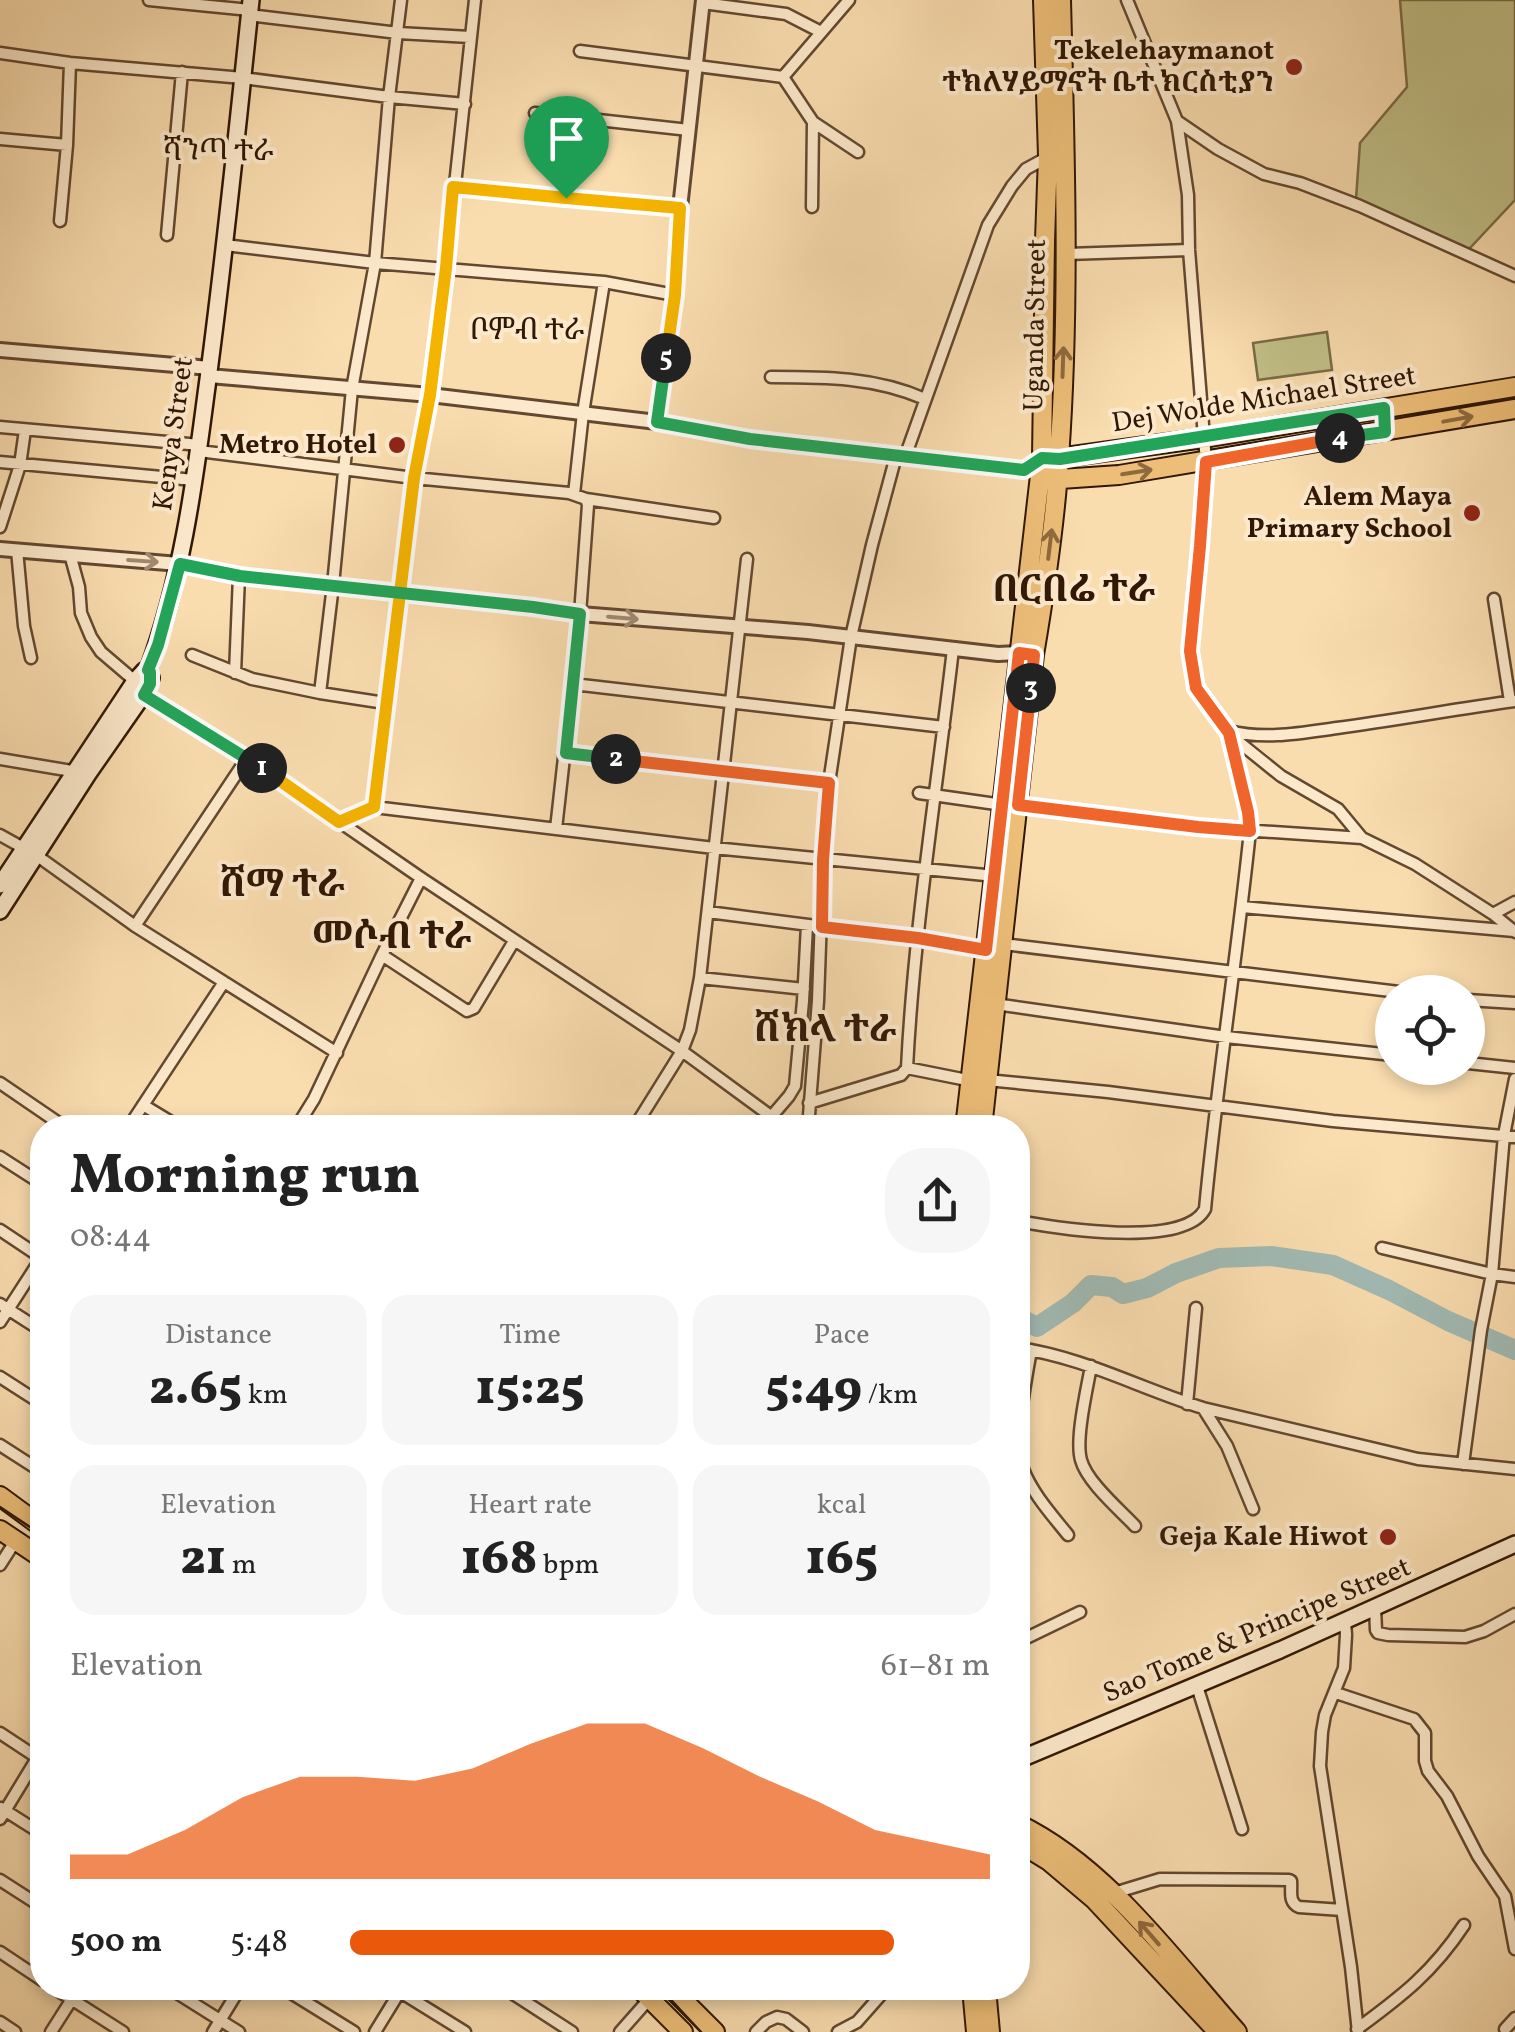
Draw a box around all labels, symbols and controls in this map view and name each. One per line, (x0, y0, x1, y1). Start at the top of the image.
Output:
place label: Tekelehaymanot ተክለሃይማኖት ቤተ ክርስቲያን (942, 32, 1274, 103)
marker: Tekelehaymanot ተክለሃይማኖት ቤተ ክርስቲያን (1283, 56, 1305, 78)
pin (524, 96, 609, 199)
icon: arrive (539, 111, 594, 166)
district label: ሻንጣ ተራ (162, 131, 274, 173)
street label: Uganda Street (1015, 238, 1057, 412)
district label: ቦምብ ተራ (470, 310, 584, 352)
pin: 5 (641, 333, 691, 383)
text: 5 (659, 338, 673, 377)
one-way arrow (1054, 346, 1073, 378)
street label: Kenya Street (144, 355, 204, 513)
street label: Dej Wolde Michael Street (1109, 357, 1419, 443)
one-way arrow (1441, 409, 1474, 428)
pin: 4 (1315, 413, 1365, 463)
text: 4 (1332, 418, 1348, 457)
place label: Metro Hotel (219, 426, 377, 465)
marker: Metro Hotel (386, 434, 408, 456)
one-way arrow (1121, 463, 1153, 481)
place label: Alem Maya Primary School (1247, 478, 1452, 549)
marker: Alem Maya Primary School (1461, 502, 1483, 524)
one-way arrow (1041, 528, 1060, 561)
one-way arrow (126, 552, 158, 571)
district label: በርበሬ ተራ (993, 565, 1156, 618)
one-way arrow (607, 608, 639, 627)
pin: 3 (1006, 663, 1056, 713)
text: 3 (1024, 668, 1038, 707)
pin: 2 (591, 734, 641, 784)
text: 2 (609, 739, 623, 778)
pin: 1 (237, 743, 287, 793)
text: 1 (256, 748, 268, 787)
district label: ሸማ ተራ (219, 860, 345, 913)
district label: መሶብ ተራ (312, 912, 472, 965)
map controls (1375, 975, 1485, 1085)
button: locate (1375, 975, 1485, 1085)
district label: ሸክላ ተራ (754, 1005, 897, 1058)
text: Morning run (70, 1140, 420, 1216)
button: share (885, 1148, 990, 1253)
text: 08:44 (70, 1216, 151, 1260)
text: Distance (165, 1316, 272, 1355)
text: Time (499, 1316, 561, 1355)
text: Pace (814, 1316, 870, 1355)
text: 2.65 (149, 1355, 242, 1425)
text: 15:25 (475, 1355, 585, 1425)
text: 5:49 (765, 1355, 862, 1425)
text: km (242, 1376, 288, 1415)
text: /km (862, 1376, 918, 1415)
text: Elevation (160, 1486, 277, 1525)
text: Heart rate (468, 1486, 592, 1525)
text: kcal (817, 1486, 867, 1525)
place label: Geja Kale Hiwot (1159, 1518, 1368, 1557)
text: 21 (180, 1525, 226, 1595)
text: 168 (461, 1525, 537, 1595)
text: 165 (805, 1525, 878, 1595)
marker: Geja Kale Hiwot (1377, 1526, 1399, 1548)
text: m (226, 1546, 257, 1585)
text: bpm (537, 1546, 599, 1585)
street label: Sao Tome & Principe Street (1097, 1548, 1417, 1714)
text: Elevation (70, 1645, 203, 1689)
text: 61–81 m (881, 1645, 990, 1689)
text: 500 m (70, 1921, 162, 1965)
text: 5:48 (230, 1921, 288, 1965)
one-way arrow (1138, 1921, 1161, 1946)

